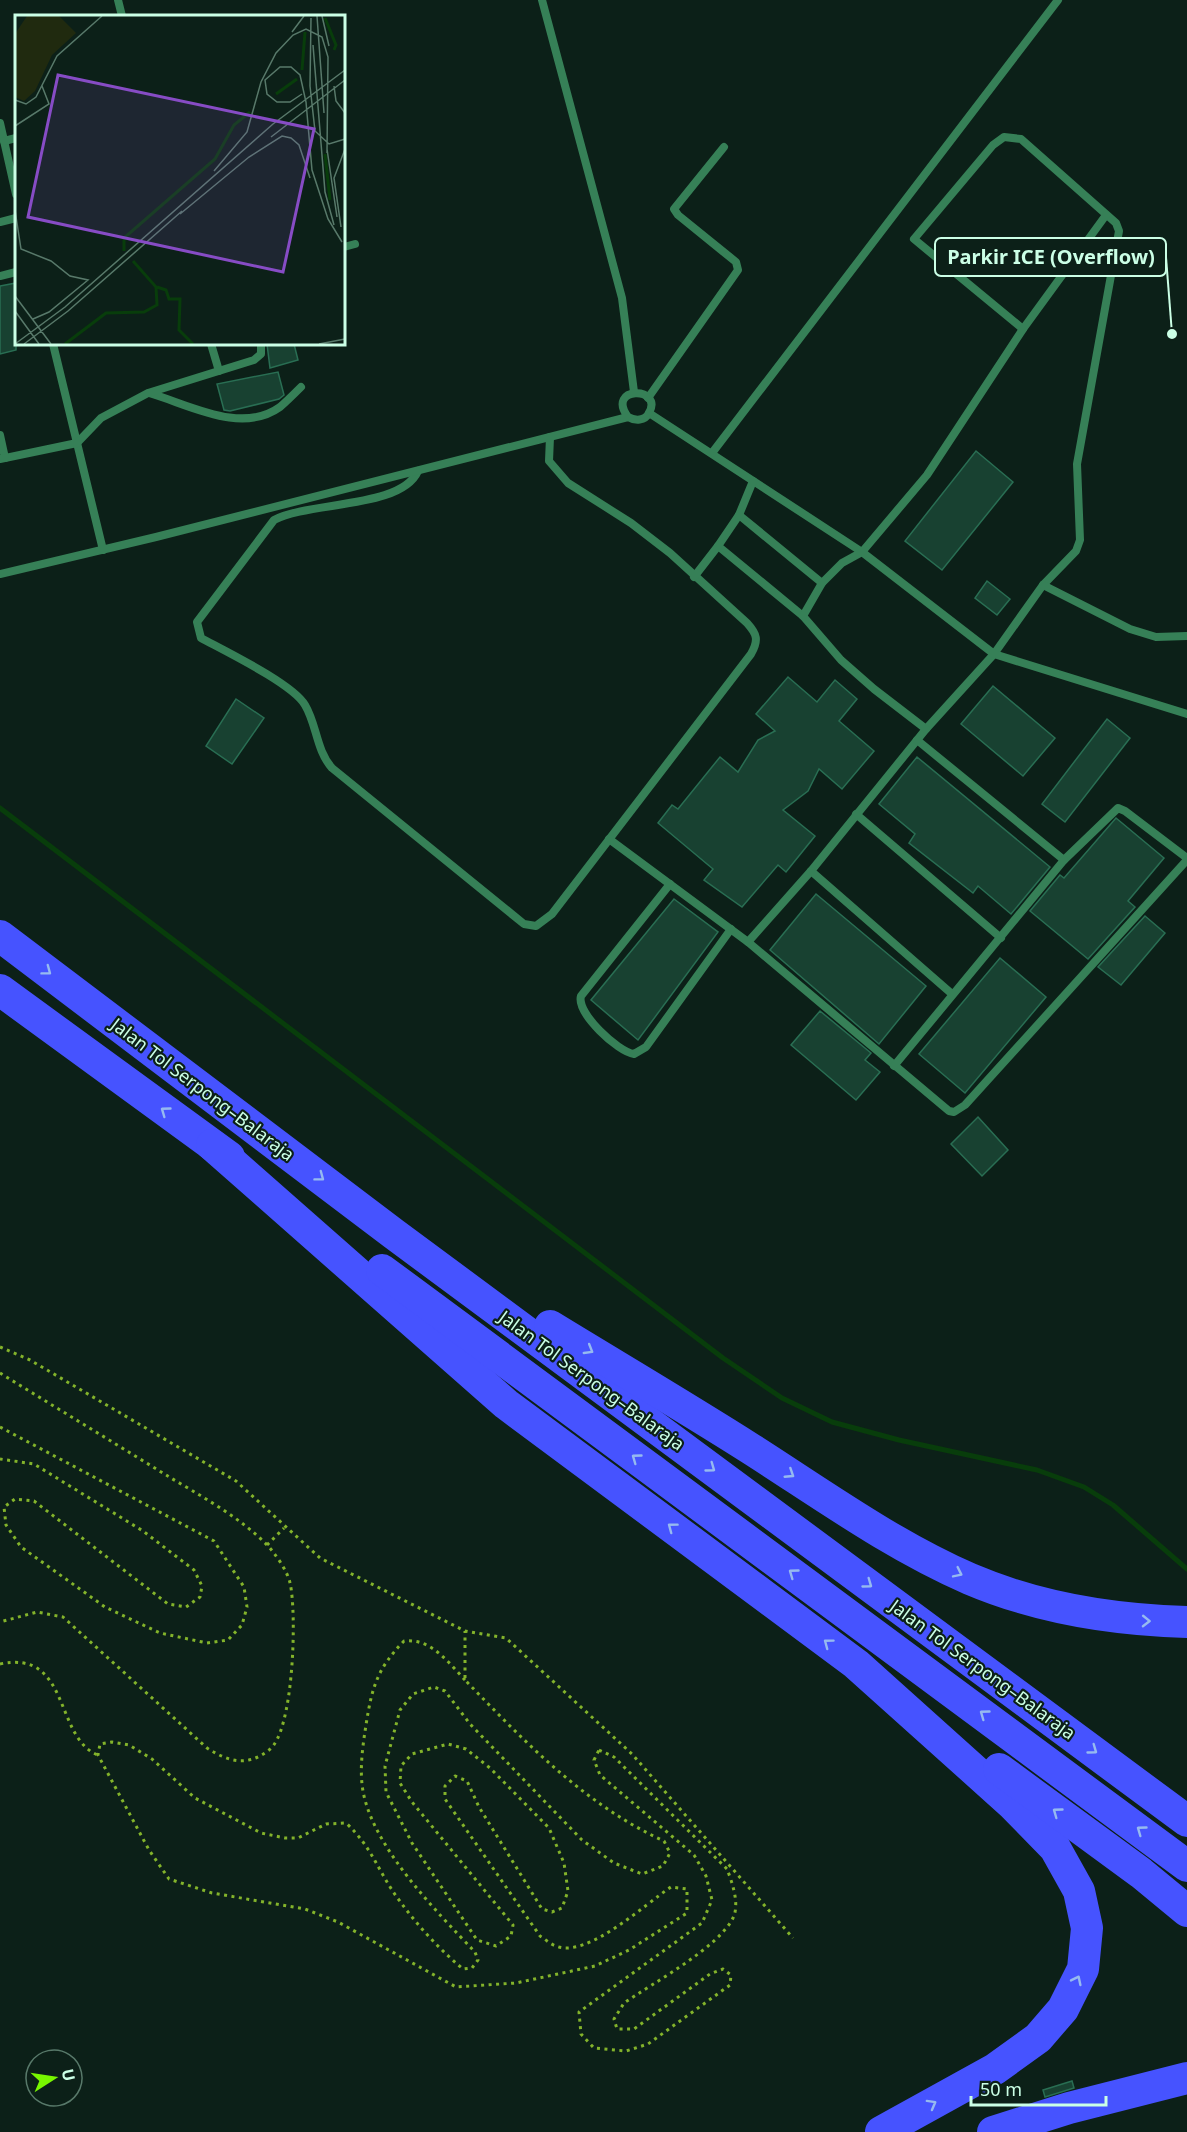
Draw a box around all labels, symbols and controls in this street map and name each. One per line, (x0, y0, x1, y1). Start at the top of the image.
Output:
inset map (15, 15, 345, 345)
callout: Parkir ICE (Overflow) (935, 238, 1166, 276)
text: Parkir ICE (Overflow) (947, 243, 1155, 270)
one-way arrow (40, 963, 51, 974)
street label: Jalan Tol Serpong–Balaraja (105, 1011, 300, 1166)
one-way arrow (161, 1107, 172, 1118)
one-way arrow (313, 1170, 324, 1181)
street label: Jalan Tol Serpong–Balaraja (493, 1303, 690, 1455)
one-way arrow (583, 1342, 593, 1354)
one-way arrow (632, 1454, 643, 1465)
one-way arrow (705, 1461, 716, 1472)
one-way arrow (784, 1467, 795, 1478)
one-way arrow (667, 1523, 678, 1534)
one-way arrow (952, 1566, 963, 1577)
one-way arrow (789, 1570, 800, 1581)
one-way arrow (862, 1577, 873, 1588)
street label: Jalan Tol Serpong–Balaraja (884, 1592, 1081, 1744)
one-way arrow (1142, 1614, 1151, 1627)
one-way arrow (824, 1640, 835, 1651)
one-way arrow (979, 1710, 990, 1721)
one-way arrow (1086, 1743, 1097, 1754)
one-way arrow (1053, 1808, 1064, 1819)
one-way arrow (1136, 1826, 1147, 1837)
one-way arrow (1070, 1976, 1082, 1987)
north arrow (24, 2048, 84, 2108)
text: U (57, 2067, 81, 2083)
scale bar (971, 2069, 1106, 2107)
text: 50 m (980, 2077, 1022, 2101)
one-way arrow (926, 2100, 937, 2111)

